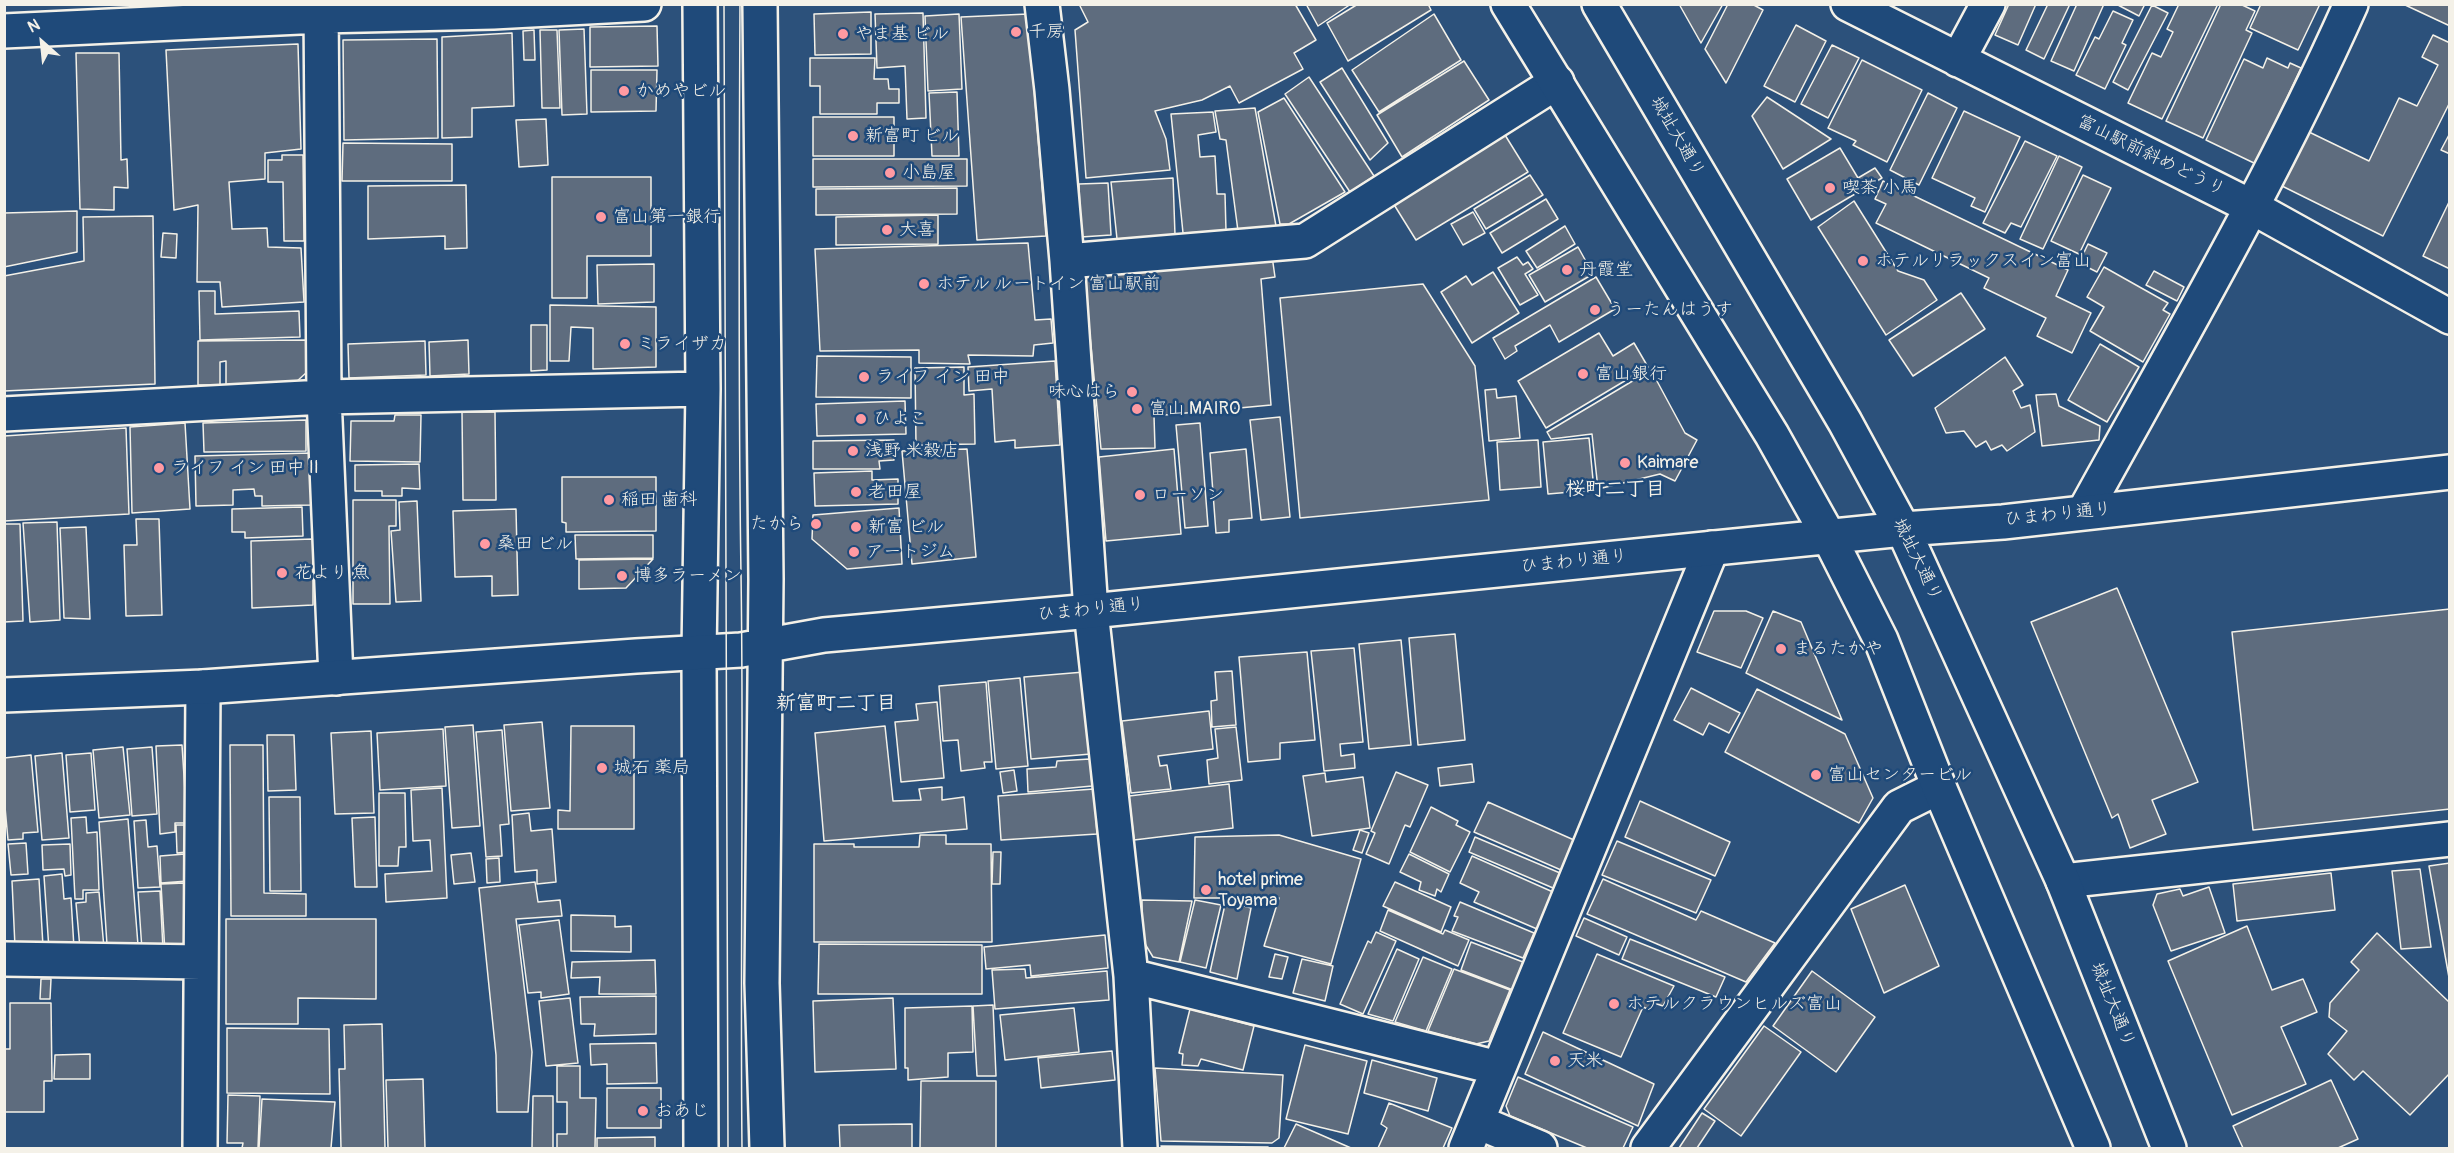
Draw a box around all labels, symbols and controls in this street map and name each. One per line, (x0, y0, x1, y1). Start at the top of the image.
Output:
north arrow (12, 12, 72, 72)
text: N (24, 15, 43, 37)
place label: 千房 (1028, 21, 1064, 43)
place label: やま基 ビル (855, 23, 949, 45)
marker: 千房 (1009, 25, 1023, 39)
marker: やま基 ビル (836, 27, 850, 41)
place label: かめやビル (636, 80, 726, 102)
marker: かめやビル (617, 84, 631, 98)
street label: 城址大通り (1645, 93, 1709, 181)
street label: 富山駅前斜めどうり (2073, 111, 2229, 201)
place label: 新富町 ビル (865, 125, 959, 147)
marker: 新富町 ビル (846, 129, 860, 143)
place label: 小島屋 (902, 162, 956, 184)
marker: 小島屋 (883, 166, 897, 180)
place label: 喫茶 小馬 (1842, 177, 1918, 199)
marker: 喫茶 小馬 (1823, 181, 1837, 195)
place label: 富山第一銀行 (613, 206, 721, 228)
marker: 富山第一銀行 (594, 210, 608, 224)
place label: 大喜 (899, 219, 935, 241)
marker: 大喜 (880, 223, 894, 237)
place label: ホテルリラックスイン富山 (1875, 250, 2091, 272)
marker: ホテルリラックスイン富山 (1856, 254, 1870, 268)
place label: 丹霞堂 (1579, 259, 1633, 281)
marker: 丹霞堂 (1560, 263, 1574, 277)
place label: ホテル ルートイン 富山駅前 (936, 273, 1161, 295)
marker: ホテル ルートイン 富山駅前 (917, 277, 931, 291)
place label: うーたんはうす (1607, 299, 1733, 321)
marker: うーたんはうす (1588, 303, 1602, 317)
place label: ミライザカ (637, 333, 727, 355)
marker: ミライザカ (618, 337, 632, 351)
place label: 富山銀行 (1595, 363, 1667, 385)
place label: ライフ イン 田中 (876, 366, 1010, 388)
marker: 富山銀行 (1576, 367, 1590, 381)
marker: ライフ イン 田中 (857, 370, 871, 384)
place label: 味心はら (1048, 381, 1120, 403)
marker: 味心はら (1125, 385, 1139, 399)
place label: 富山 MAIRO (1149, 398, 1240, 420)
marker: 富山 MAIRO (1130, 402, 1144, 416)
place label: ひよこ (873, 408, 927, 430)
marker: ひよこ (854, 412, 868, 426)
place label: 浅野 米穀店 (865, 440, 959, 462)
marker: 浅野 米穀店 (846, 444, 860, 458)
place label: Kaimare (1637, 452, 1698, 474)
marker: Kaimare (1618, 456, 1632, 470)
place label: ライフ イン 田中 II (171, 457, 319, 479)
marker: ライフ イン 田中 II (152, 461, 166, 475)
district label: 桜町二丁目 (1565, 478, 1665, 502)
place label: 老田屋 (868, 481, 922, 503)
place label: ローソン (1152, 484, 1224, 506)
marker: 老田屋 (849, 485, 863, 499)
marker: ローソン (1133, 488, 1147, 502)
place label: 稲田 歯科 (621, 489, 697, 511)
marker: 稲田 歯科 (602, 493, 616, 507)
street label: ひまわり通り (2003, 499, 2113, 531)
place label: たから (750, 513, 804, 535)
street label: 城址大通り (1888, 515, 1946, 605)
place label: 新富 ビル (868, 516, 944, 538)
marker: たから (809, 517, 823, 531)
marker: 新富 ビル (849, 520, 863, 534)
place label: 桑田 ビル (497, 533, 573, 555)
marker: 桑田 ビル (478, 537, 492, 551)
place label: アートジム (866, 541, 955, 563)
marker: アートジム (847, 545, 861, 559)
street label: ひまわり通り (1519, 546, 1629, 578)
place label: 花より 魚 (294, 562, 370, 584)
place label: 博多ラーメン (634, 565, 742, 587)
marker: 花より 魚 (275, 566, 289, 580)
marker: 博多ラーメン (615, 569, 629, 583)
street label: ひまわり通り (1036, 594, 1146, 626)
place label: まるたかや (1793, 638, 1883, 660)
marker: まるたかや (1774, 642, 1788, 656)
district label: 新富町二丁目 (776, 692, 896, 716)
place label: 城石 薬局 (614, 757, 690, 779)
marker: 城石 薬局 (595, 761, 609, 775)
place label: 富山センタービル (1828, 764, 1972, 786)
marker: 富山センタービル (1809, 768, 1823, 782)
place label: hotel prime Toyama (1218, 869, 1303, 912)
marker: hotel prime Toyama (1199, 883, 1213, 897)
street label: 城址大通り (2085, 959, 2139, 1051)
place label: ホテルクラウンヒルズ富山 (1626, 993, 1842, 1015)
marker: ホテルクラウンヒルズ富山 (1607, 997, 1621, 1011)
place label: 天米 (1567, 1050, 1603, 1072)
marker: 天米 (1548, 1054, 1562, 1068)
place label: おあじ (655, 1100, 709, 1122)
marker: おあじ (636, 1104, 650, 1118)

